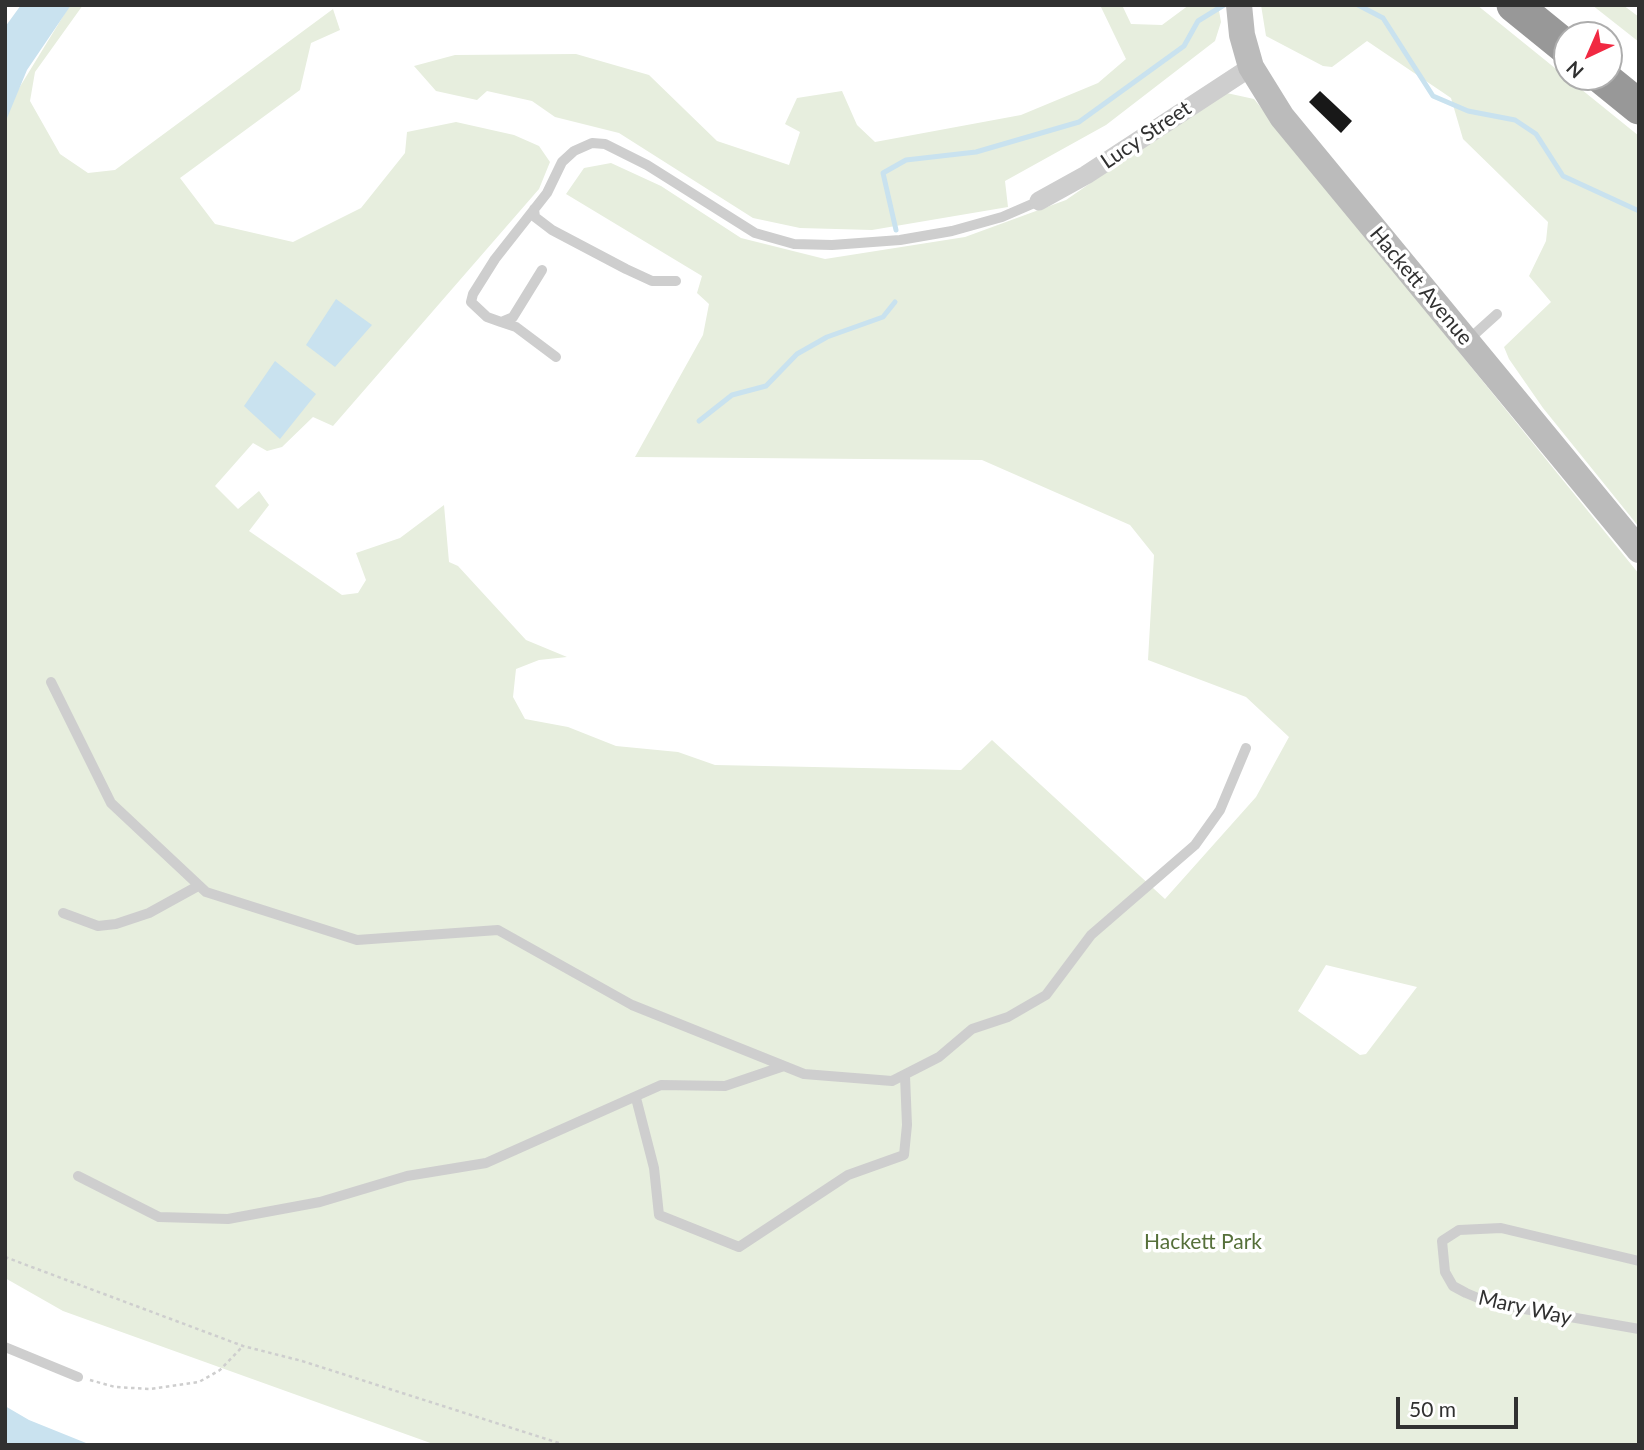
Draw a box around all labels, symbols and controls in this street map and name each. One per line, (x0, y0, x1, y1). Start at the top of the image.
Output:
north arrow (1553, 21, 1623, 91)
text: N (1561, 57, 1588, 83)
street label: Lucy Street (1096, 96, 1196, 174)
street label: Hackett Avenue (1364, 222, 1478, 350)
park label: Hackett Park (1144, 1229, 1262, 1255)
street label: Mary Way (1476, 1285, 1574, 1331)
scale bar (1399, 1384, 1522, 1428)
text: 50 m (1409, 1396, 1456, 1421)

